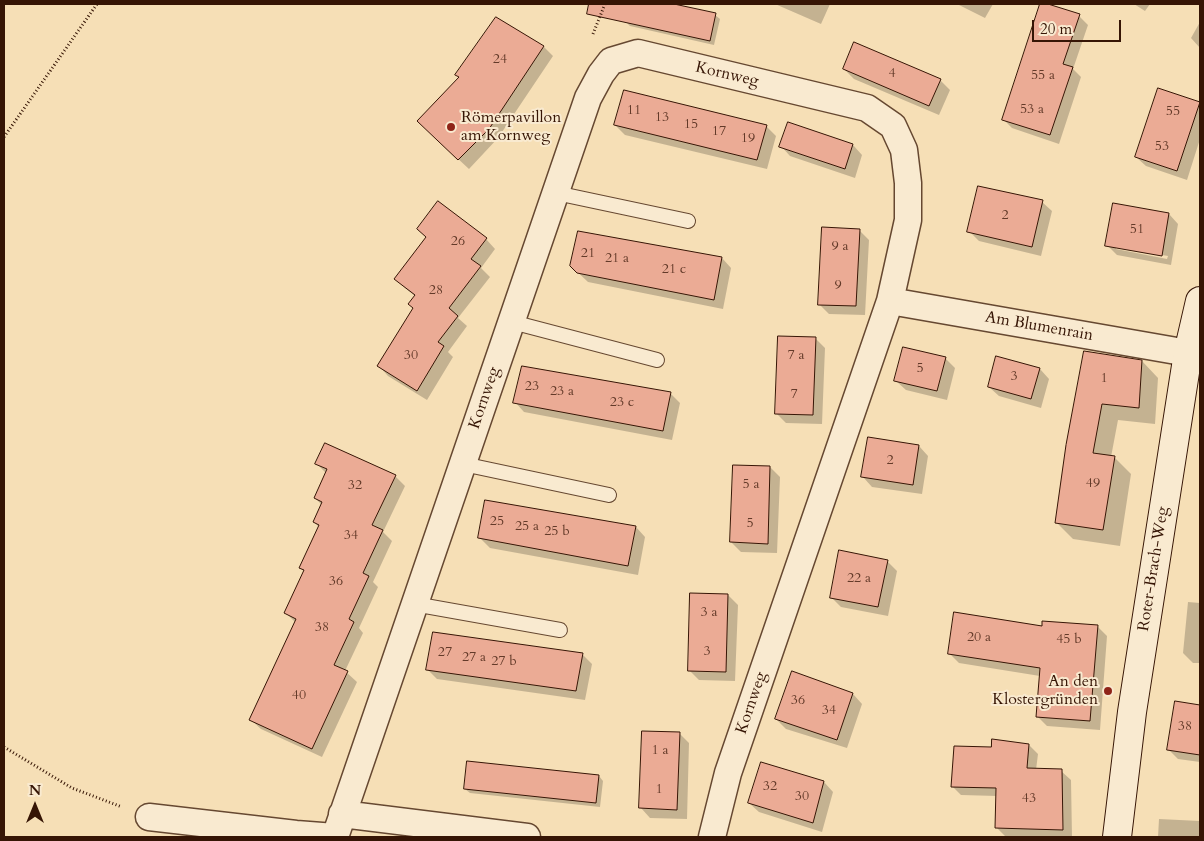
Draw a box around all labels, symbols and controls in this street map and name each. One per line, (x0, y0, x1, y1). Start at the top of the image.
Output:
scale bar (1034, 10, 1123, 42)
text: 20 m (1040, 19, 1072, 39)
house number: 24 (493, 52, 507, 68)
street label: Kornweg (693, 58, 761, 92)
house number: 4 (888, 66, 896, 82)
house number: 55 a (1031, 68, 1055, 84)
house number: 53 a (1020, 102, 1044, 118)
house number: 11 (627, 103, 641, 119)
house number: 55 (1166, 104, 1180, 120)
place label: Römerpavillon am Kornweg (461, 108, 561, 146)
house number: 13 (655, 110, 669, 126)
house number: 15 (684, 117, 698, 133)
marker: Römerpavillon am Kornweg (445, 121, 457, 133)
house number: 17 (712, 124, 726, 140)
house number: 19 (741, 131, 755, 147)
house number: 53 (1155, 139, 1169, 155)
house number: 2 (1001, 208, 1009, 224)
house number: 51 (1130, 222, 1144, 238)
house number: 26 (451, 234, 465, 250)
house number: 9 a (832, 239, 848, 255)
house number: 21 (581, 246, 595, 262)
house number: 21 a (605, 251, 629, 267)
house number: 21 c (662, 262, 686, 278)
house number: 9 (834, 278, 842, 294)
house number: 28 (429, 283, 443, 299)
street label: Am Blumenrain (984, 308, 1094, 346)
house number: 30 (404, 348, 418, 364)
house number: 7 a (788, 348, 804, 364)
house number: 5 (916, 361, 924, 377)
street label: Kornweg (465, 364, 505, 432)
house number: 3 (1010, 369, 1018, 385)
house number: 1 (1100, 371, 1108, 387)
house number: 23 (525, 379, 539, 395)
house number: 23 a (550, 384, 574, 400)
house number: 7 (790, 387, 798, 403)
house number: 23 c (610, 395, 634, 411)
house number: 2 (886, 453, 894, 469)
house number: 49 (1086, 476, 1100, 492)
house number: 5 a (743, 477, 759, 493)
house number: 32 (348, 478, 362, 494)
street label: Roter-Brach-Weg (1135, 505, 1173, 633)
house number: 25 (490, 514, 504, 530)
house number: 5 (746, 516, 754, 532)
house number: 25 a (515, 519, 539, 535)
house number: 25 b (544, 524, 570, 540)
house number: 34 (344, 528, 358, 544)
house number: 22 a (847, 571, 871, 587)
house number: 36 (329, 574, 343, 590)
house number: 3 a (701, 605, 717, 621)
house number: 38 (315, 620, 329, 636)
house number: 20 a (967, 630, 991, 646)
house number: 45 b (1056, 632, 1082, 648)
house number: 3 (703, 644, 711, 660)
house number: 27 (438, 645, 452, 661)
house number: 27 a (462, 650, 486, 666)
house number: 27 b (491, 654, 517, 670)
street label: Kornweg (732, 669, 772, 737)
place label: An den Klostergründen (992, 672, 1098, 710)
marker: An den Klostergründen (1102, 685, 1114, 697)
house number: 40 (292, 688, 306, 704)
house number: 36 (791, 693, 805, 709)
house number: 34 (822, 703, 836, 719)
house number: 38 (1178, 719, 1192, 735)
house number: 1 a (652, 743, 668, 759)
house number: 32 (763, 779, 777, 795)
north arrow (10, 781, 60, 831)
text: N (29, 781, 41, 800)
house number: 1 (655, 782, 663, 798)
house number: 30 (795, 789, 809, 805)
house number: 43 (1022, 791, 1036, 807)

